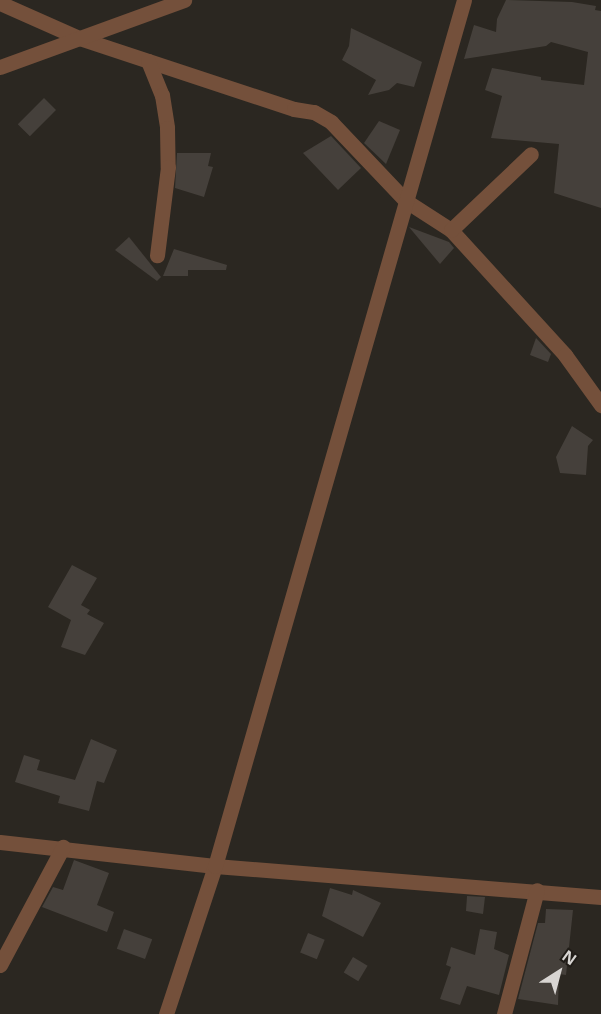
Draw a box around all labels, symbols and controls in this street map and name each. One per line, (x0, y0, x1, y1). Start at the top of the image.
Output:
north arrow (529, 942, 589, 1002)
text: N (558, 945, 581, 970)

